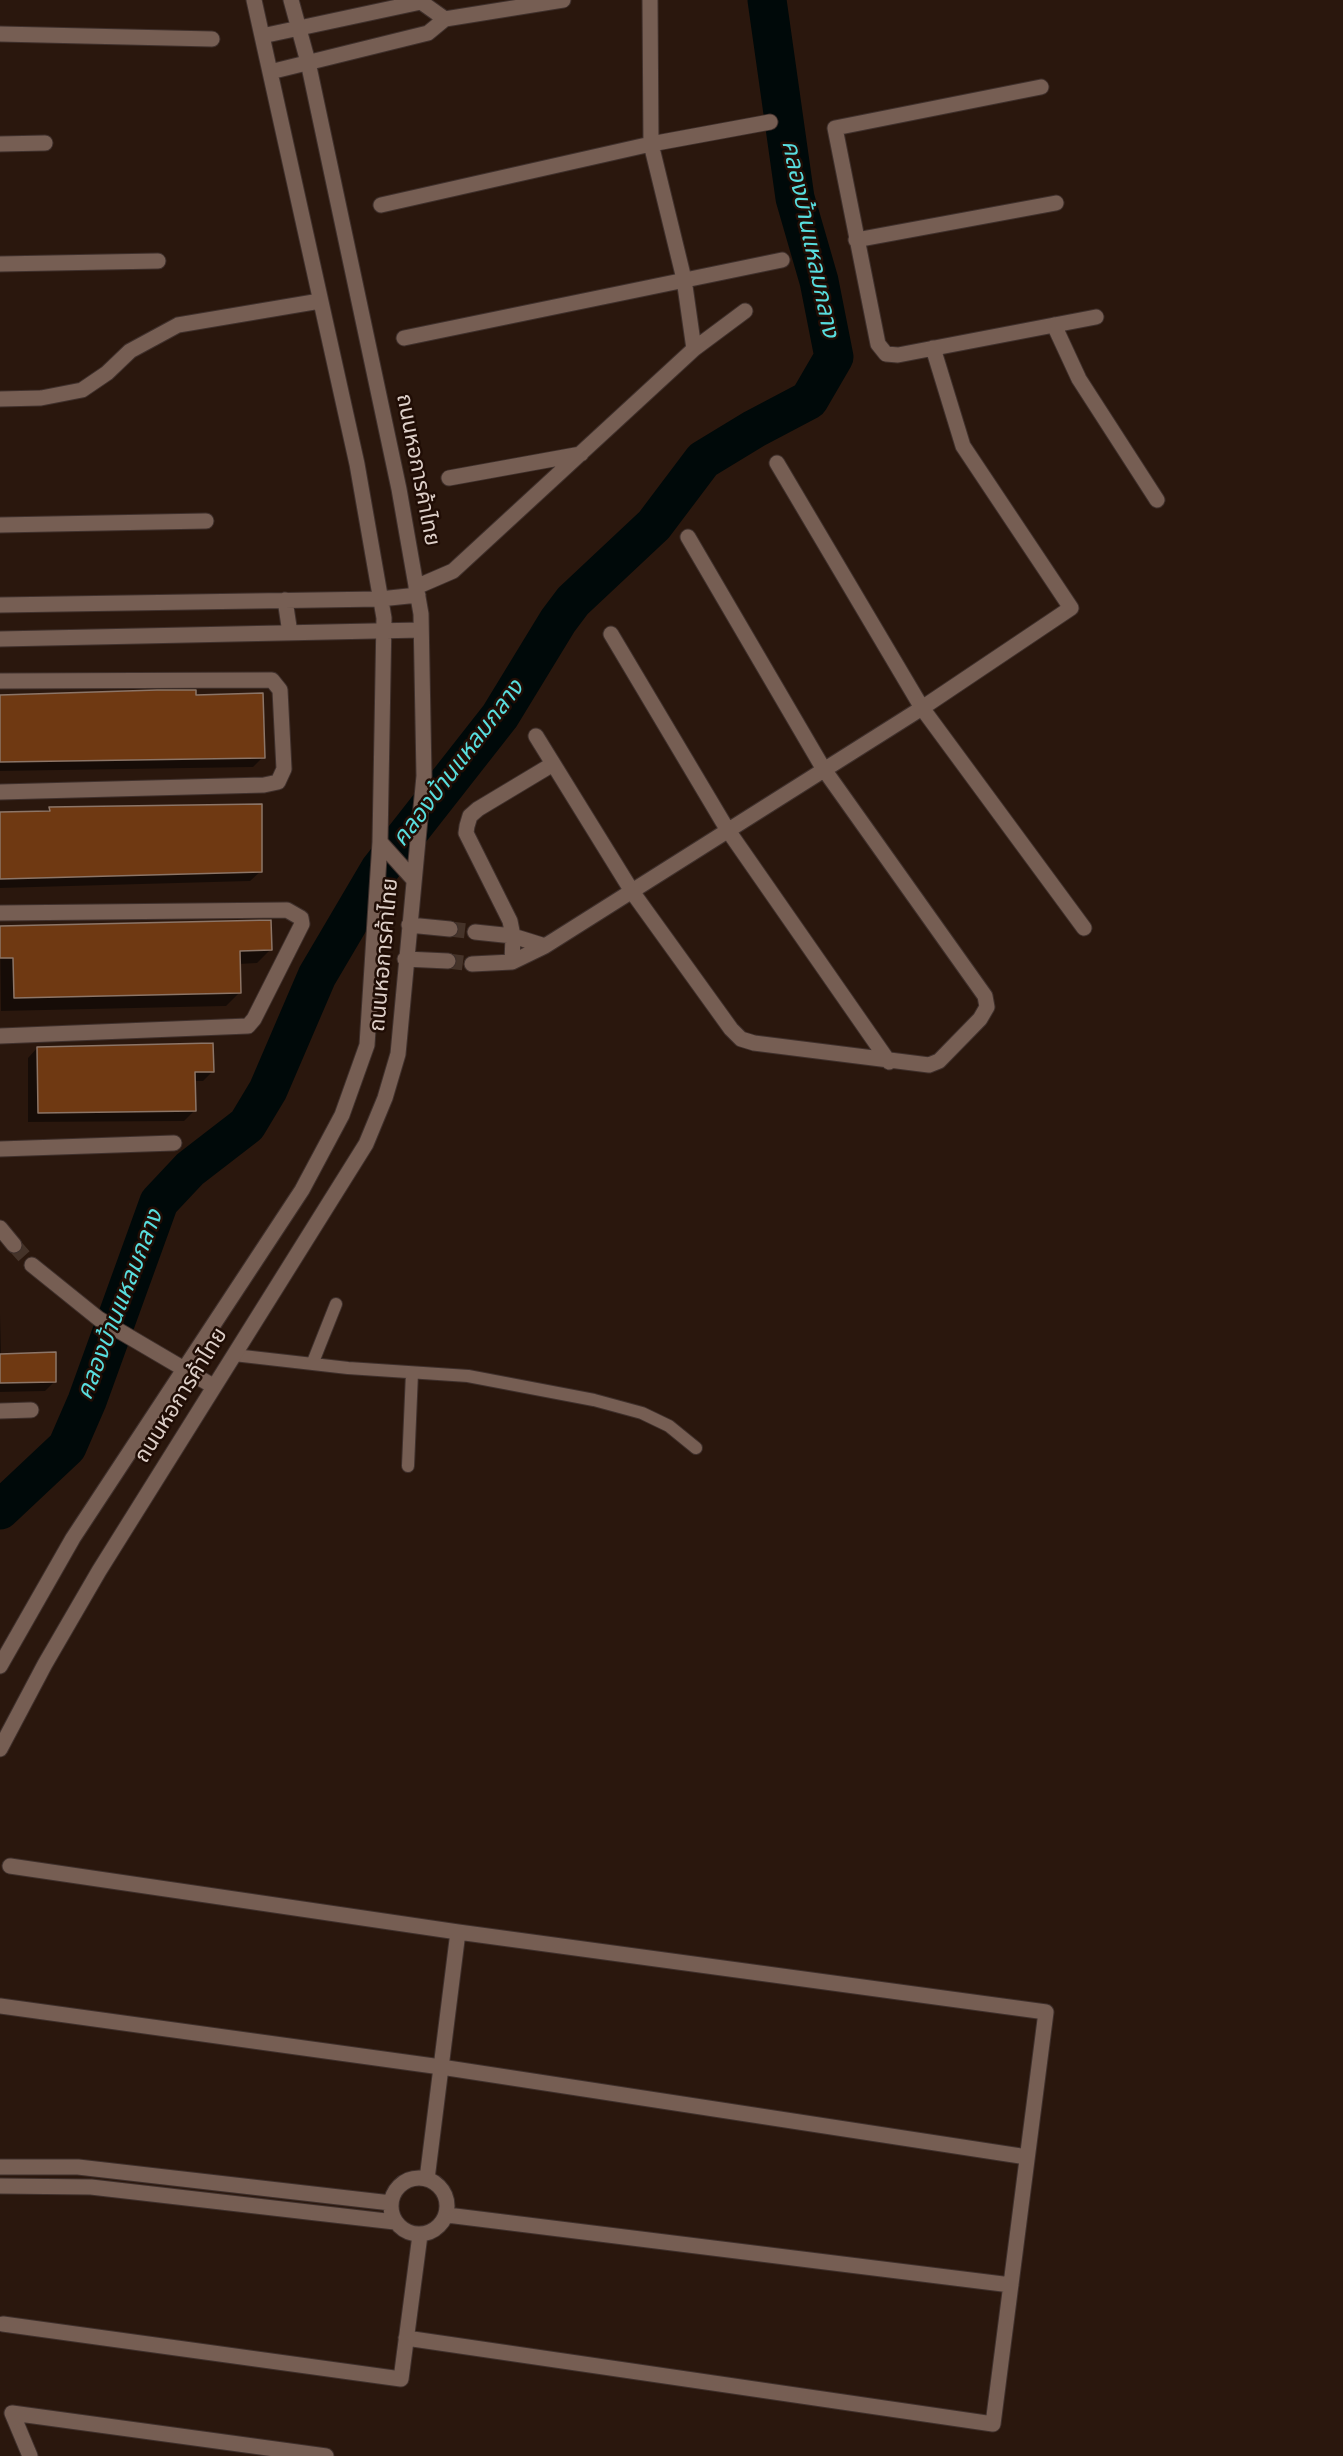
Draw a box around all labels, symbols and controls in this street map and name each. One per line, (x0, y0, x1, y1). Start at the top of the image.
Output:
water label: คลองบ้านแหลมกลาง (774, 138, 844, 340)
street label: ถนนหอการค้าไทย (389, 392, 445, 548)
water label: คลองบ้านแหลมกลาง (387, 675, 531, 853)
street label: ถนนหอการค้าไทย (365, 877, 405, 1033)
water label: คลองบ้านแหลมกลาง (72, 1206, 170, 1404)
street label: ถนนหอการค้าไทย (130, 1324, 234, 1468)

